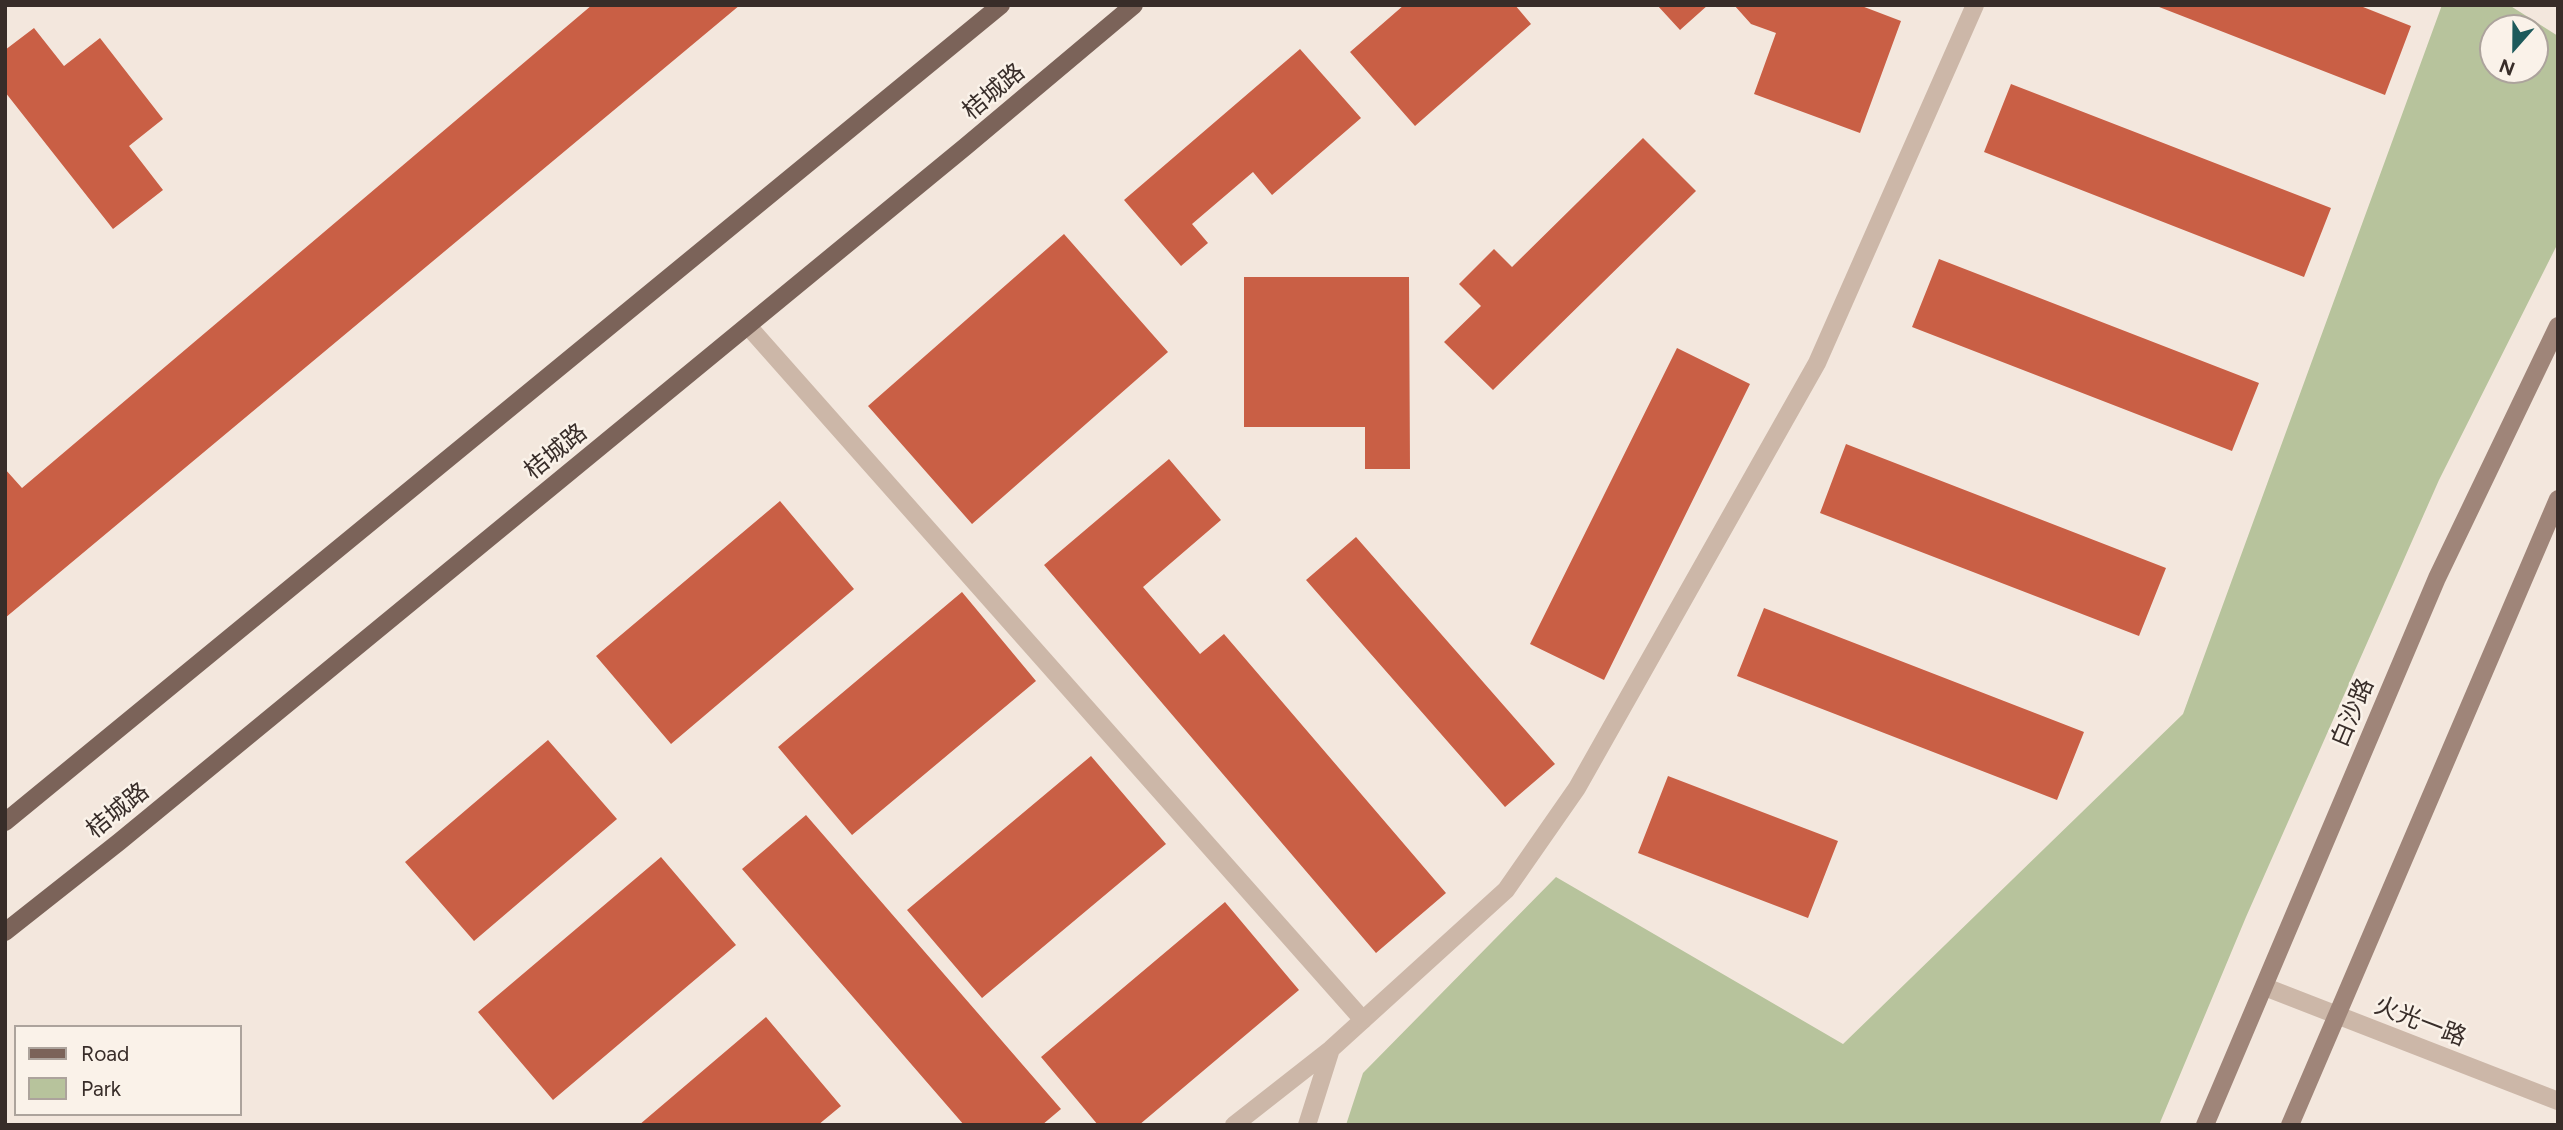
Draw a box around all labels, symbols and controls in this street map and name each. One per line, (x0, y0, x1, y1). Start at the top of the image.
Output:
north arrow (2479, 14, 2549, 84)
text: N (2496, 54, 2518, 81)
street label: 桔城路 (957, 58, 1031, 126)
street label: 桔城路 (519, 418, 593, 486)
street label: 白沙路 (2326, 674, 2380, 752)
street label: 桔城路 (81, 777, 155, 845)
street label: 火光一路 (2370, 991, 2470, 1053)
legend (14, 1025, 242, 1116)
text: Road (81, 1041, 129, 1066)
text: Park (81, 1076, 121, 1101)

